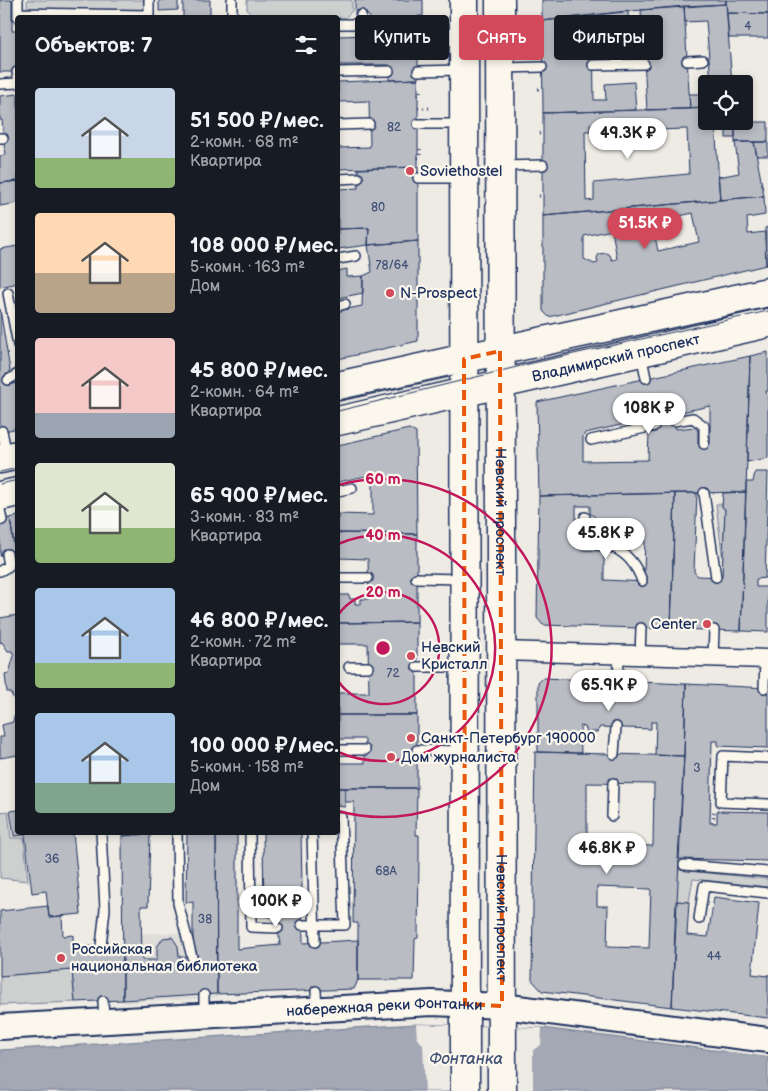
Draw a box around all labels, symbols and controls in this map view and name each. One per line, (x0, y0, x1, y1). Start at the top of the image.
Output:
chip: Купить (355, 15, 449, 60)
chip: Снять (459, 15, 544, 60)
chip: Фильтры (554, 15, 663, 60)
house number: 4 (744, 19, 752, 34)
icon: filters (292, 31, 320, 59)
text: Объектов: 7 (35, 33, 153, 58)
map controls (698, 75, 753, 130)
button: locate (698, 75, 753, 130)
icon: home (75, 108, 135, 168)
text: 51 500 ₽/мес. (190, 108, 324, 133)
pin: 49.3K ₽ (582, 118, 674, 160)
house number: 82 (387, 120, 401, 135)
text: 49.3K ₽ (600, 124, 656, 143)
text: 2-комн. · 68 m² (190, 133, 299, 152)
text: Квартира (190, 152, 262, 171)
place label: Soviethostel (420, 162, 502, 181)
marker: Soviethostel (404, 165, 416, 177)
house number: 80 (371, 200, 385, 215)
pin: 51.5K ₽ (599, 208, 691, 250)
text: 51.5K ₽ (618, 214, 672, 233)
icon: home (75, 233, 135, 293)
text: 108 000 ₽/мес. (190, 233, 338, 258)
text: 5-комн. · 163 m² (190, 258, 305, 277)
house number: 78/64 (376, 258, 409, 273)
text: Дом (190, 277, 220, 296)
place label: N-Prospect (400, 284, 478, 303)
marker: N-Prospect (384, 287, 396, 299)
street label: Владимирский проспект (530, 330, 702, 387)
icon: home (75, 358, 135, 418)
text: 45 800 ₽/мес. (190, 358, 328, 383)
text: 2-комн. · 64 m² (190, 383, 299, 402)
pin: 108K ₽ (608, 392, 690, 435)
text: 108K ₽ (624, 399, 674, 418)
text: Квартира (190, 402, 262, 421)
street label: Невский проспект (491, 448, 510, 576)
text: 60 m (365, 470, 401, 489)
icon: home (75, 483, 135, 543)
text: 65 900 ₽/мес. (190, 483, 328, 508)
text: 3-комн. · 83 m² (190, 508, 299, 527)
pin: 45.8K ₽ (560, 518, 652, 560)
text: 45.8K ₽ (578, 524, 634, 543)
text: 40 m (365, 526, 401, 545)
text: Квартира (190, 527, 262, 546)
text: 20 m (366, 583, 401, 602)
icon: home (75, 608, 135, 668)
text: 46 800 ₽/мес. (190, 608, 328, 633)
place label: Center (651, 615, 698, 634)
marker: Center (701, 618, 713, 630)
text: 2-комн. · 72 m² (190, 633, 296, 652)
place label: Невский Кристалл (421, 638, 487, 674)
centre of rings (374, 639, 392, 657)
marker: Невский Кристалл (405, 650, 417, 662)
text: Квартира (190, 652, 262, 671)
house number: 72 (387, 666, 399, 681)
pin: 65.9K ₽ (563, 670, 655, 712)
text: 65.9K ₽ (581, 676, 637, 695)
place label: Санкт-Петербург 190000 (421, 729, 596, 748)
marker: Санкт-Петербург 190000 (405, 732, 417, 744)
icon: home (75, 733, 135, 793)
text: 100 000 ₽/мес. (190, 733, 339, 758)
place label: Дом журналиста (401, 748, 516, 767)
marker: Дом журналиста (385, 751, 397, 763)
text: 5-комн. · 158 m² (190, 758, 304, 777)
house number: 3 (693, 761, 701, 776)
text: Дом (190, 777, 220, 796)
pin: 46.8K ₽ (561, 832, 653, 875)
text: 46.8K ₽ (579, 839, 635, 858)
house number: 36 (45, 852, 59, 867)
street label: Невский проспект (492, 854, 511, 982)
house number: 68А (375, 864, 398, 879)
pin: 100K ₽ (235, 886, 317, 928)
text: 100K ₽ (250, 892, 302, 911)
house number: 38 (198, 912, 212, 927)
place label: Российская национальная библиотека (71, 940, 258, 976)
house number: 44 (707, 949, 722, 964)
marker: Российская национальная библиотека (55, 952, 67, 964)
street label: набережная реки Фонтанки (286, 994, 483, 1021)
water label: Фонтанка (429, 1050, 503, 1069)

